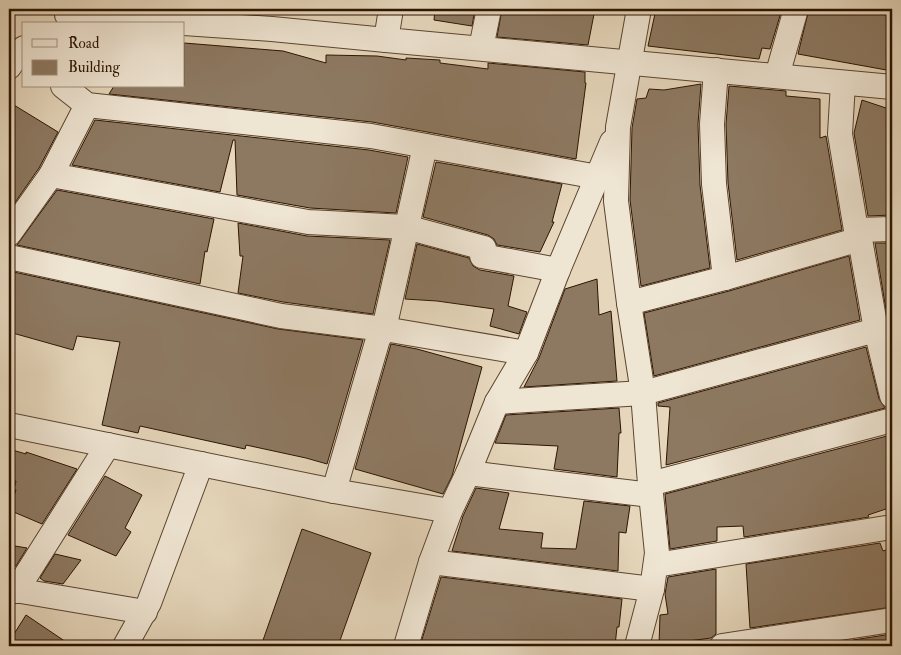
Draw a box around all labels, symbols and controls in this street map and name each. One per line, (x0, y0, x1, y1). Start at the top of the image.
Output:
legend (22, 22, 185, 88)
text: Road (68, 34, 100, 53)
text: Building (68, 58, 120, 77)

